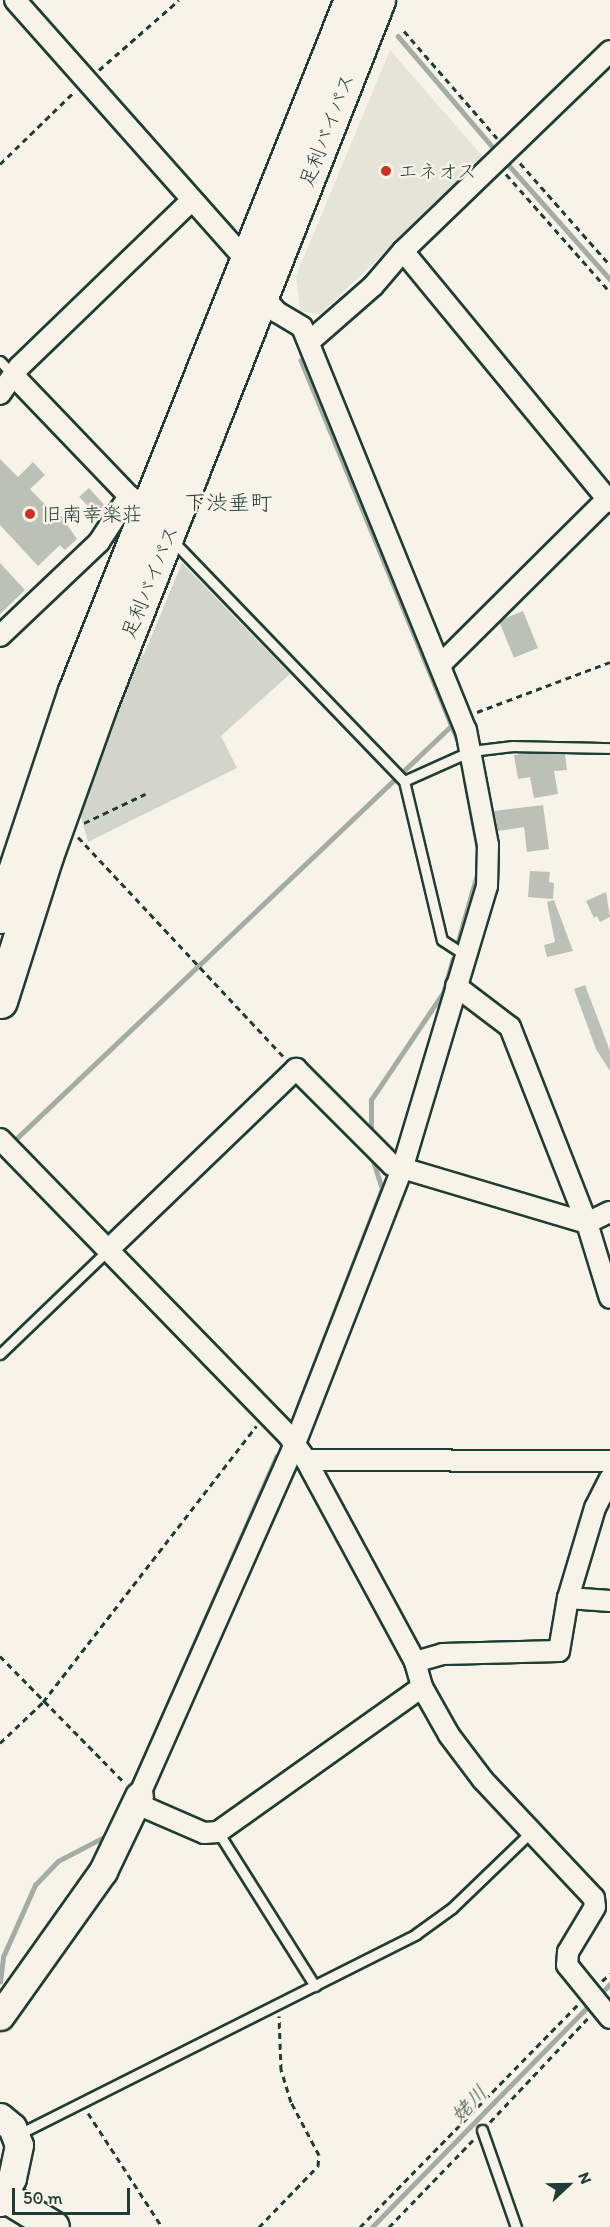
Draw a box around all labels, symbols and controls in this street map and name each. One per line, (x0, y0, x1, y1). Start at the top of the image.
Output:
street label: 足利バイパス (294, 70, 360, 190)
place label: エネオス (398, 159, 478, 183)
marker: エネオス (379, 164, 393, 178)
district label: 下渋垂町 (184, 490, 272, 516)
place label: 旧南幸楽荘 (42, 502, 142, 526)
marker: 旧南幸楽荘 (23, 507, 37, 521)
street label: 足利バイパス (116, 522, 184, 642)
water label: 姥川 (445, 2080, 493, 2128)
north arrow (538, 2155, 598, 2215)
text: N (574, 2169, 596, 2187)
scale bar (15, 2176, 134, 2214)
text: 50 m (23, 2187, 63, 2209)

